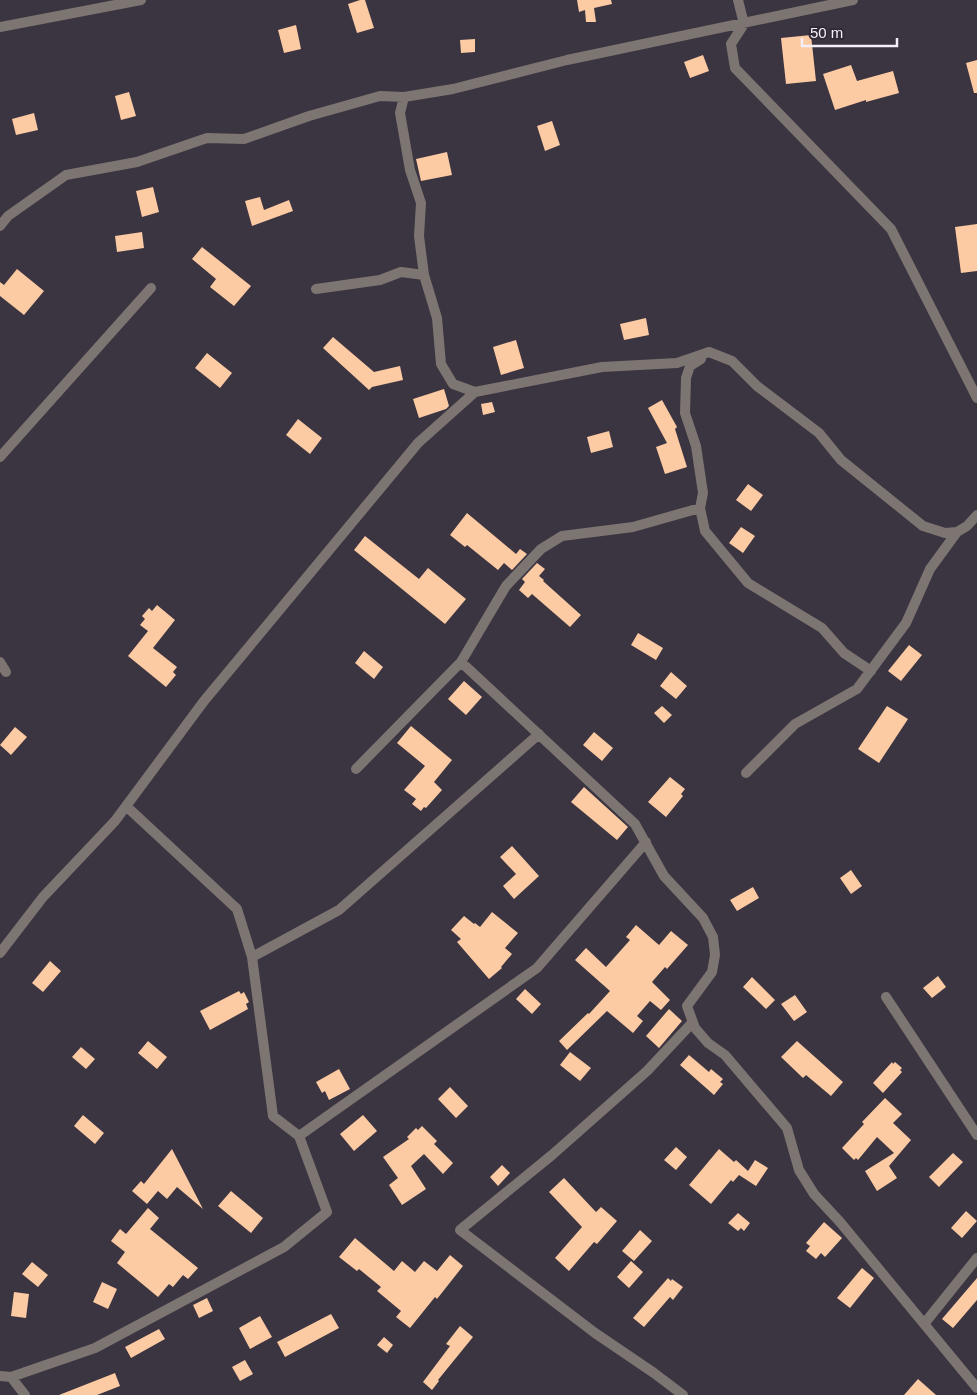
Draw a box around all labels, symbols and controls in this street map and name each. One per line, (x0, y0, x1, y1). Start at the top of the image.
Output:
scale bar (802, 15, 897, 47)
text: 50 m (810, 24, 843, 41)

